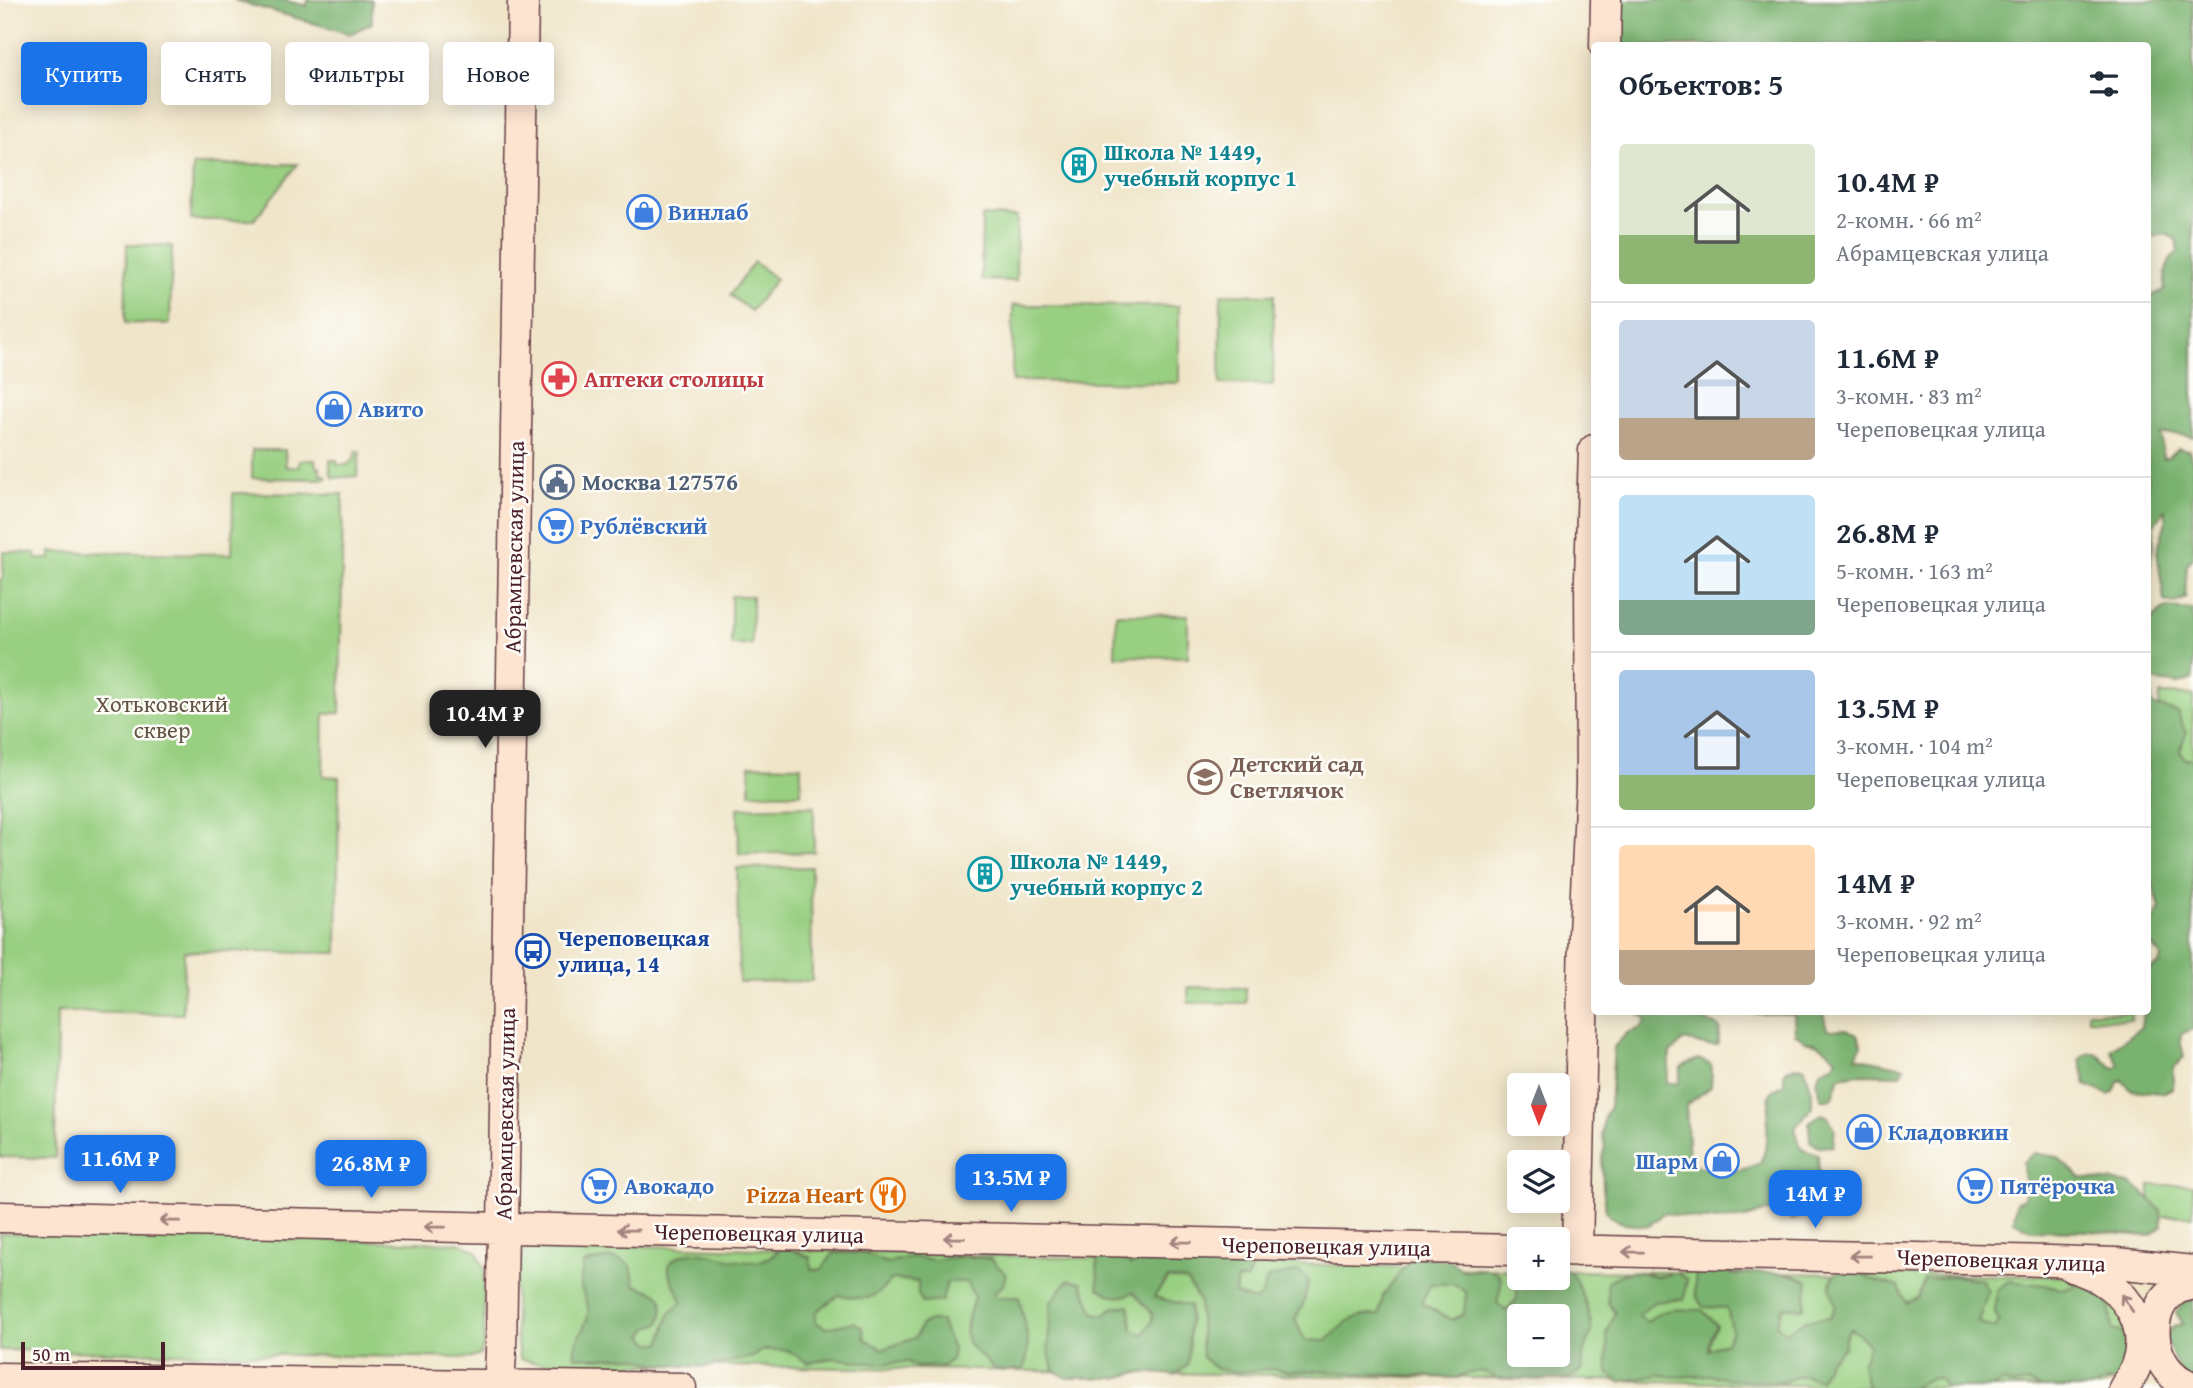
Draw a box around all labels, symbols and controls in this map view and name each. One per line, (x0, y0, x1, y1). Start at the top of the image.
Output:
chip: Купить (21, 42, 147, 105)
chip: Снять (161, 42, 271, 105)
chip: Фильтры (285, 42, 429, 105)
chip: Новое (443, 42, 554, 105)
text: Объектов: 5 (1619, 62, 1783, 106)
icon: filters (2085, 65, 2123, 103)
place label: Школа № 1449, учебный корпус 1 (1103, 135, 1297, 194)
building icon: Школа № 1449, учебный корпус 1 (1060, 146, 1098, 184)
text: 10.4M ₽ (1836, 159, 1939, 203)
icon: home (1675, 172, 1759, 256)
shop icon: Винлаб (625, 193, 663, 231)
place label: Винлаб (668, 195, 749, 228)
text: 2-комн. · 66 m² (1836, 203, 1982, 236)
text: Абрамцевская улица (1836, 236, 2049, 269)
text: 11.6M ₽ (1836, 335, 1939, 379)
icon: home (1675, 348, 1759, 432)
pharmacy icon: Аптеки столицы (540, 360, 578, 398)
place label: Аптеки столицы (584, 362, 764, 395)
text: 3-комн. · 83 m² (1836, 379, 1982, 412)
shop icon: Авито (315, 390, 353, 428)
place label: Авито (358, 392, 424, 425)
text: Череповецкая улица (1836, 412, 2046, 445)
street label: Абрамцевская улица (495, 440, 532, 654)
public building icon: Москва 127576 (538, 463, 576, 501)
place label: Москва 127576 (582, 465, 738, 498)
supermarket icon: Рублёвский (537, 507, 575, 545)
place label: Рублёвский (580, 509, 708, 542)
text: 26.8M ₽ (1836, 510, 1939, 554)
icon: home (1675, 523, 1759, 607)
text: 5-комн. · 163 m² (1836, 554, 1993, 587)
text: Череповецкая улица (1836, 587, 2046, 620)
text: 13.5M ₽ (1836, 685, 1939, 729)
park label: Хотьковский сквер (96, 687, 229, 746)
pin: 10.4M ₽ (420, 690, 550, 750)
text: 10.4M ₽ (445, 696, 525, 729)
icon: home (1675, 698, 1759, 782)
text: 3-комн. · 104 m² (1836, 729, 1993, 762)
place label: Детский сад Светлячок (1229, 747, 1364, 806)
school or university icon: Детский сад Светлячок (1186, 758, 1224, 796)
text: Череповецкая улица (1836, 762, 2046, 795)
place label: Школа № 1449, учебный корпус 2 (1009, 844, 1203, 903)
building icon: Школа № 1449, учебный корпус 2 (966, 855, 1004, 893)
text: 14M ₽ (1836, 860, 1915, 904)
icon: home (1675, 873, 1759, 957)
text: 3-комн. · 92 m² (1836, 904, 1982, 937)
place label: Череповецкая улица, 14 (557, 921, 709, 980)
bus stop icon: Череповецкая улица, 14 (514, 932, 552, 970)
text: Череповецкая улица (1836, 937, 2046, 970)
street label: Абрамцевская улица (486, 1007, 523, 1221)
north arrow (1507, 1073, 1570, 1136)
map controls (1507, 1073, 1570, 1367)
shop icon: Кладовкин (1845, 1113, 1883, 1151)
place label: Кладовкин (1888, 1115, 2009, 1148)
pin: 11.6M ₽ (55, 1136, 185, 1195)
pin: 26.8M ₽ (306, 1140, 436, 1200)
text: 11.6M ₽ (80, 1141, 160, 1174)
shop icon: Шарм (1703, 1142, 1741, 1180)
place label: Шарм (1636, 1144, 1698, 1177)
text: 26.8M ₽ (331, 1146, 411, 1179)
button: layers (1507, 1150, 1570, 1213)
pin: 13.5M ₽ (946, 1154, 1076, 1214)
text: 13.5M ₽ (971, 1160, 1051, 1193)
supermarket icon: Авокадо (580, 1167, 618, 1205)
supermarket icon: Пятёрочка (1956, 1167, 1994, 1205)
place label: Авокадо (624, 1169, 714, 1202)
place label: Пятёрочка (2000, 1169, 2116, 1202)
pin: 14M ₽ (1766, 1170, 1864, 1230)
restaurant icon: Pizza Heart (869, 1176, 907, 1214)
text: 14M ₽ (1785, 1176, 1845, 1209)
place label: Pizza Heart (746, 1178, 864, 1211)
street label: Череповецкая улица (654, 1214, 864, 1251)
one-way arrow (159, 1215, 182, 1228)
one-way arrow (423, 1220, 446, 1234)
one-way arrow (617, 1223, 640, 1237)
street label: Череповецкая улица (1221, 1227, 1431, 1264)
button: + (1507, 1227, 1570, 1290)
one-way arrow (943, 1231, 966, 1245)
one-way arrow (1170, 1236, 1193, 1249)
street label: Череповецкая улица (1896, 1239, 2106, 1280)
one-way arrow (1622, 1245, 1645, 1258)
one-way arrow (1849, 1249, 1872, 1263)
one-way arrow (2120, 1294, 2134, 1313)
button: − (1507, 1304, 1570, 1367)
scale bar (21, 1339, 164, 1371)
text: 50 m (32, 1340, 70, 1368)

